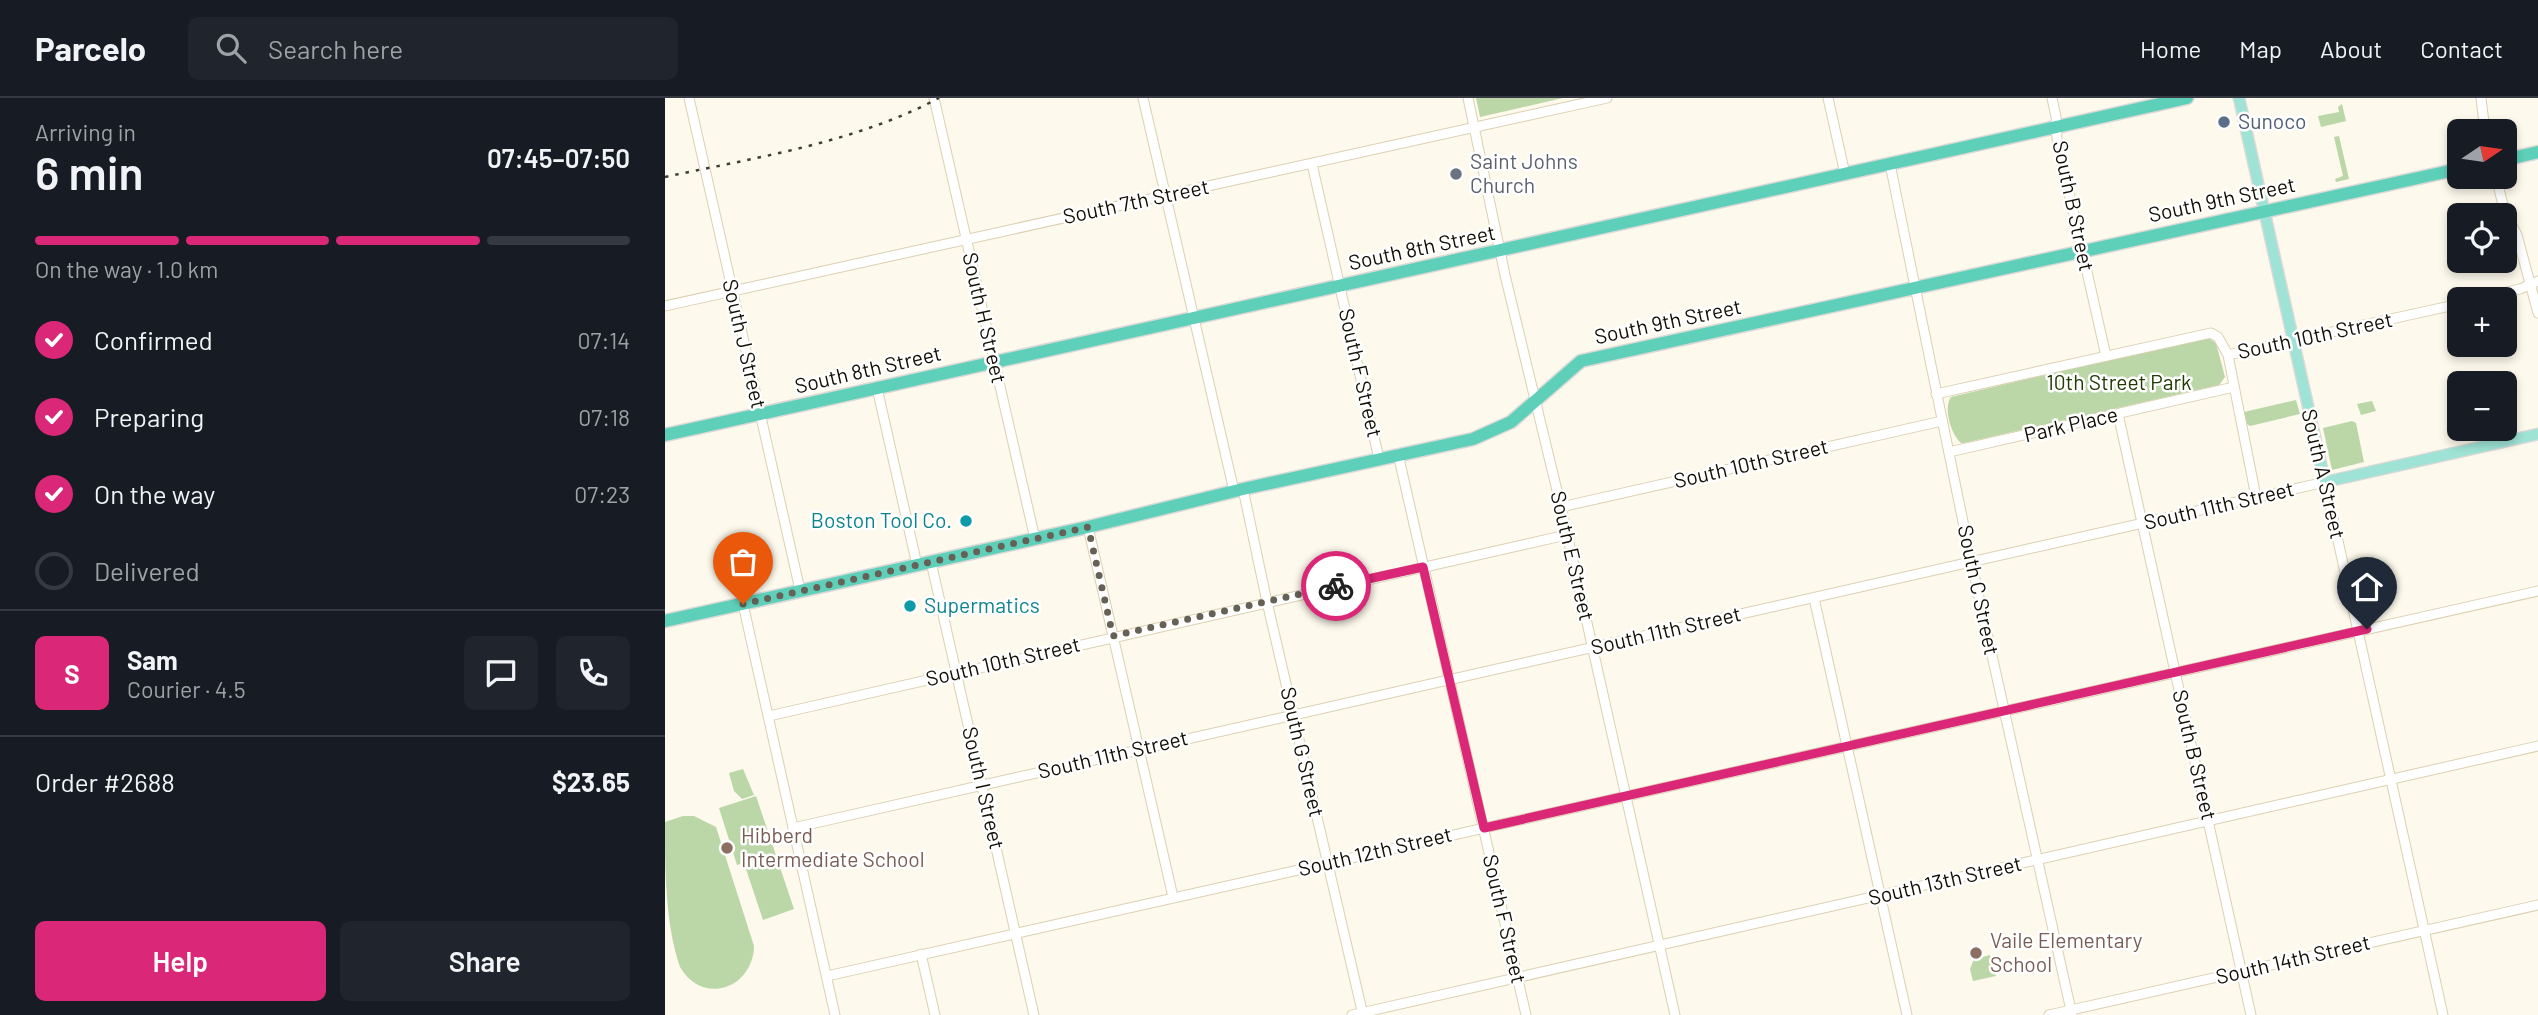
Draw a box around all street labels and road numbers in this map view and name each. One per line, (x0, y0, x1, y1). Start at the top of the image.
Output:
street label: South B Street (2048, 138, 2101, 273)
street label: South 9th Street (2146, 171, 2297, 226)
street label: South 7th Street (1060, 173, 1211, 228)
street label: South 8th Street (1346, 219, 1497, 274)
street label: South H Street (958, 250, 1013, 385)
street label: South J Street (718, 277, 772, 411)
street label: South 9th Street (1592, 293, 1743, 348)
street label: South F Street (1334, 306, 1388, 440)
street label: South 10th Street (2235, 306, 2394, 363)
street label: South 8th Street (792, 340, 943, 398)
street label: Park Place (2021, 401, 2120, 446)
street label: South A Street (2297, 406, 2352, 541)
street label: South 10th Street (1671, 433, 1830, 492)
street label: South 11th Street (2141, 475, 2296, 534)
street label: South E Street (1546, 488, 1601, 623)
street label: South C Street (1953, 522, 2005, 657)
street label: South 11th Street (1588, 600, 1743, 659)
street label: South 10th Street (923, 631, 1082, 690)
street label: South G Street (1276, 684, 1331, 819)
street label: South B Street (2168, 687, 2223, 822)
street label: South I Street (958, 724, 1011, 851)
street label: South 11th Street (1035, 724, 1190, 783)
street label: South 12th Street (1295, 821, 1454, 880)
street label: South 13th Street (1865, 850, 2024, 909)
street label: South F Street (1478, 852, 1532, 986)
street label: South 14th Street (2213, 929, 2372, 988)

